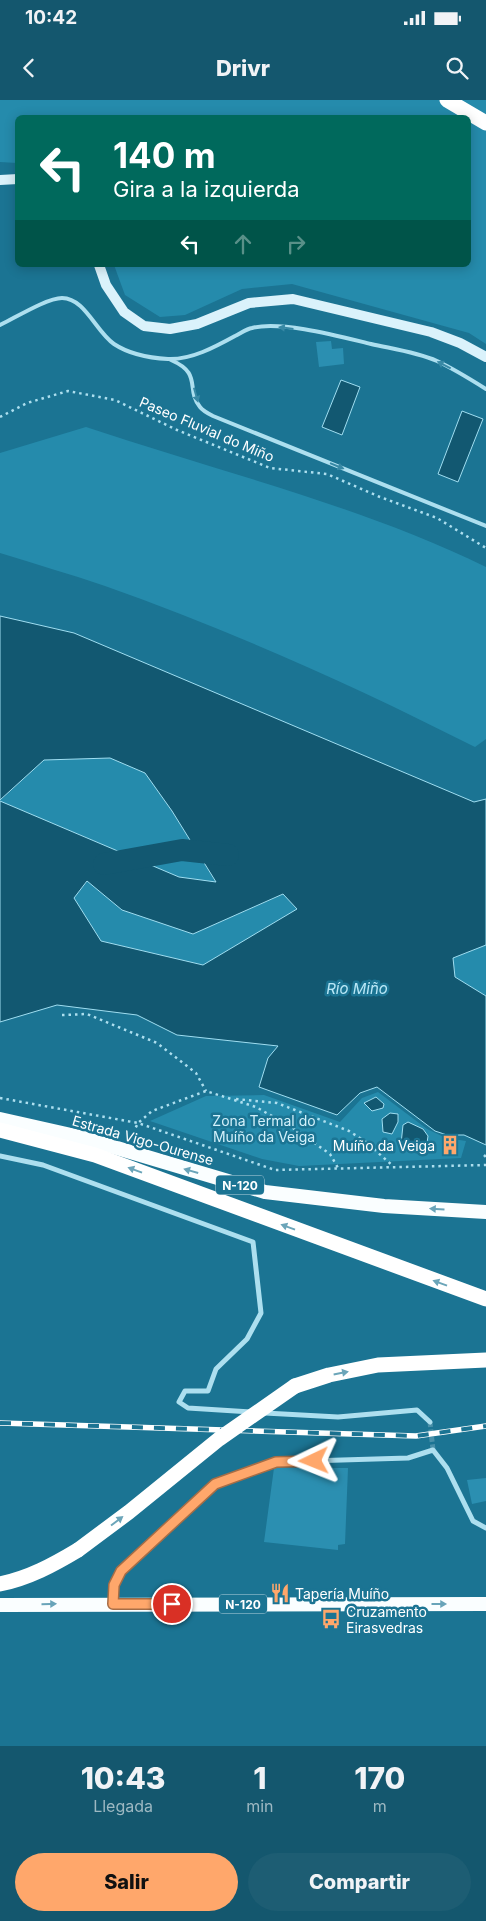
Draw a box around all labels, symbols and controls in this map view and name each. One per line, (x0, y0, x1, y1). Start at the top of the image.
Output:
text: 10:42 (25, 6, 77, 29)
icon: back (15, 54, 43, 82)
icon: search (443, 54, 471, 82)
text: Drivr (216, 55, 270, 81)
text: 140 m (113, 134, 216, 176)
icon: left (30, 135, 95, 200)
text: Gira a la izquierda (113, 176, 300, 202)
icon: left (176, 230, 204, 258)
icon: ahead (229, 230, 257, 258)
icon: right (282, 230, 310, 258)
one-way arrow (278, 323, 294, 331)
one-way arrow (437, 361, 451, 369)
one-way arrow (192, 387, 200, 403)
street label: Paseo Fluvial do Miño (137, 393, 277, 465)
one-way arrow (330, 462, 345, 470)
water label: Río Miño (326, 979, 388, 998)
street label: Estrada Vigo-Ourense (70, 1112, 216, 1168)
park label: Zona Termal do Muíño da Veiga (212, 1112, 316, 1145)
building icon: Muíño da Veiga (439, 1134, 461, 1156)
place label: Muíño da Veiga (333, 1137, 435, 1154)
one-way arrow (128, 1166, 143, 1173)
one-way arrow (184, 1166, 199, 1174)
road number: N-120 (216, 1176, 264, 1194)
one-way arrow (429, 1205, 445, 1213)
one-way arrow (280, 1223, 295, 1230)
one-way arrow (432, 1279, 447, 1287)
one-way arrow (334, 1368, 350, 1376)
position arrow (287, 1434, 339, 1486)
one-way arrow (110, 1516, 123, 1527)
restaurant icon: Tapería Muíño (269, 1582, 291, 1604)
pin (151, 1583, 193, 1625)
place label: Tapería Muíño (295, 1585, 389, 1602)
icon: arrive (158, 1590, 186, 1618)
road number: N-120 (219, 1595, 267, 1614)
one-way arrow (41, 1600, 57, 1608)
one-way arrow (431, 1600, 447, 1608)
place label: Cruzamento Eirasvedras (346, 1603, 427, 1636)
bus stop icon: Cruzamento Eirasvedras (320, 1608, 342, 1630)
text: 10:43 (81, 1760, 166, 1796)
text: 1 (253, 1760, 266, 1796)
text: 170 (354, 1760, 405, 1796)
text: Llegada (93, 1796, 153, 1816)
text: min (246, 1796, 274, 1816)
text: m (373, 1796, 387, 1816)
button: Salir (15, 1853, 238, 1911)
button: Compartir (248, 1853, 471, 1911)

